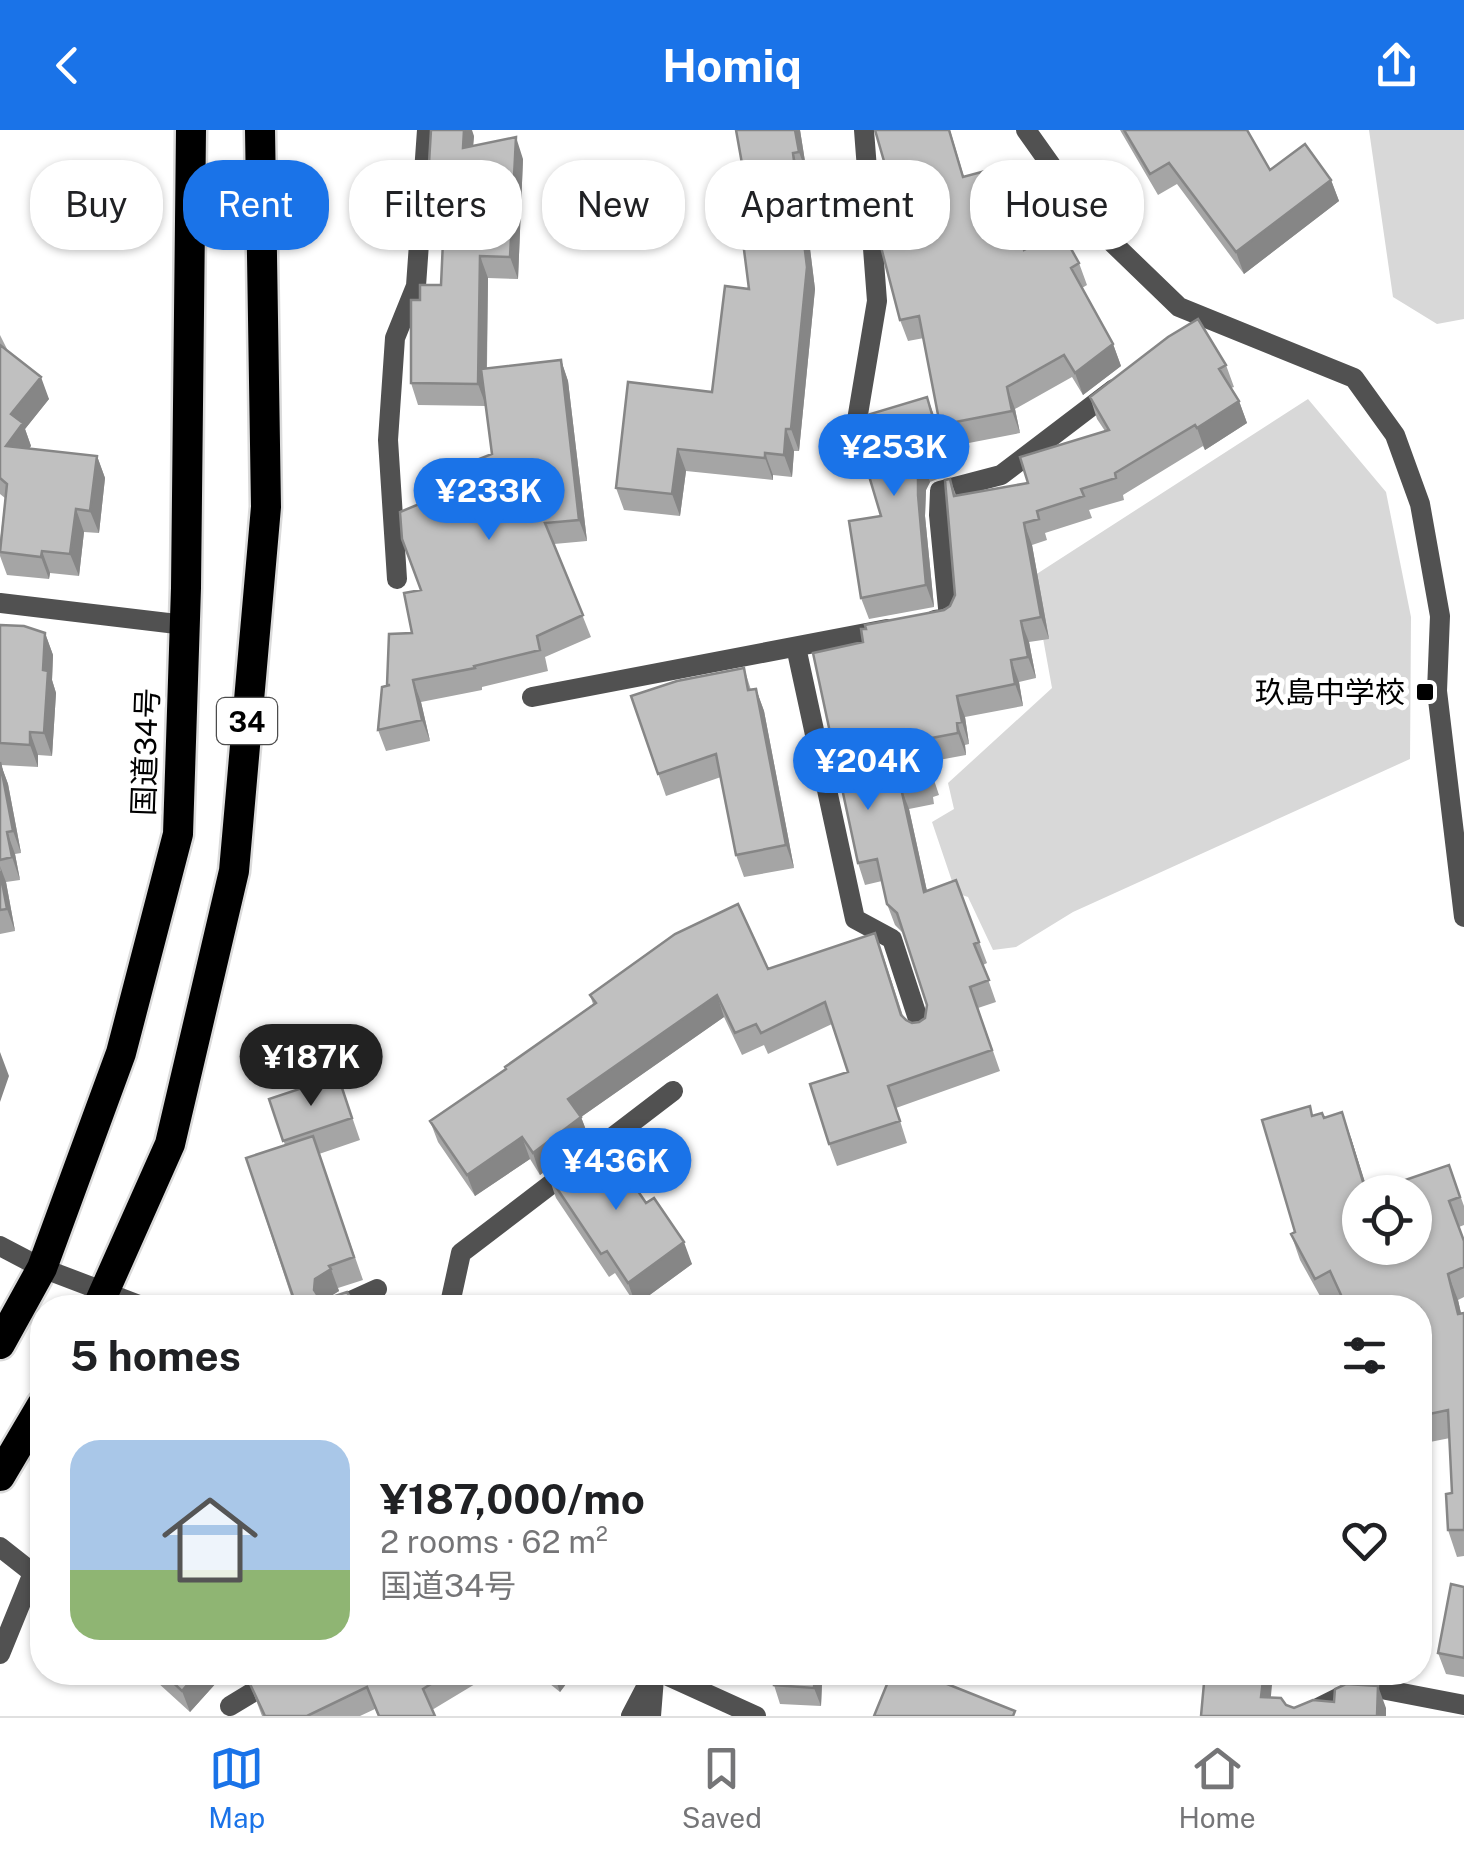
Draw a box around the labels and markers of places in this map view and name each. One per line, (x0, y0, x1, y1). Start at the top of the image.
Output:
pin: ¥253K (824, 414, 964, 499)
pin: ¥233K (419, 458, 559, 543)
place label: 玖島中学校 (1255, 674, 1405, 710)
marker: 玖島中学校 (1414, 681, 1436, 703)
pin: ¥204K (798, 728, 938, 813)
pin: ¥187K (241, 1024, 381, 1109)
pin: ¥436K (546, 1128, 686, 1213)

